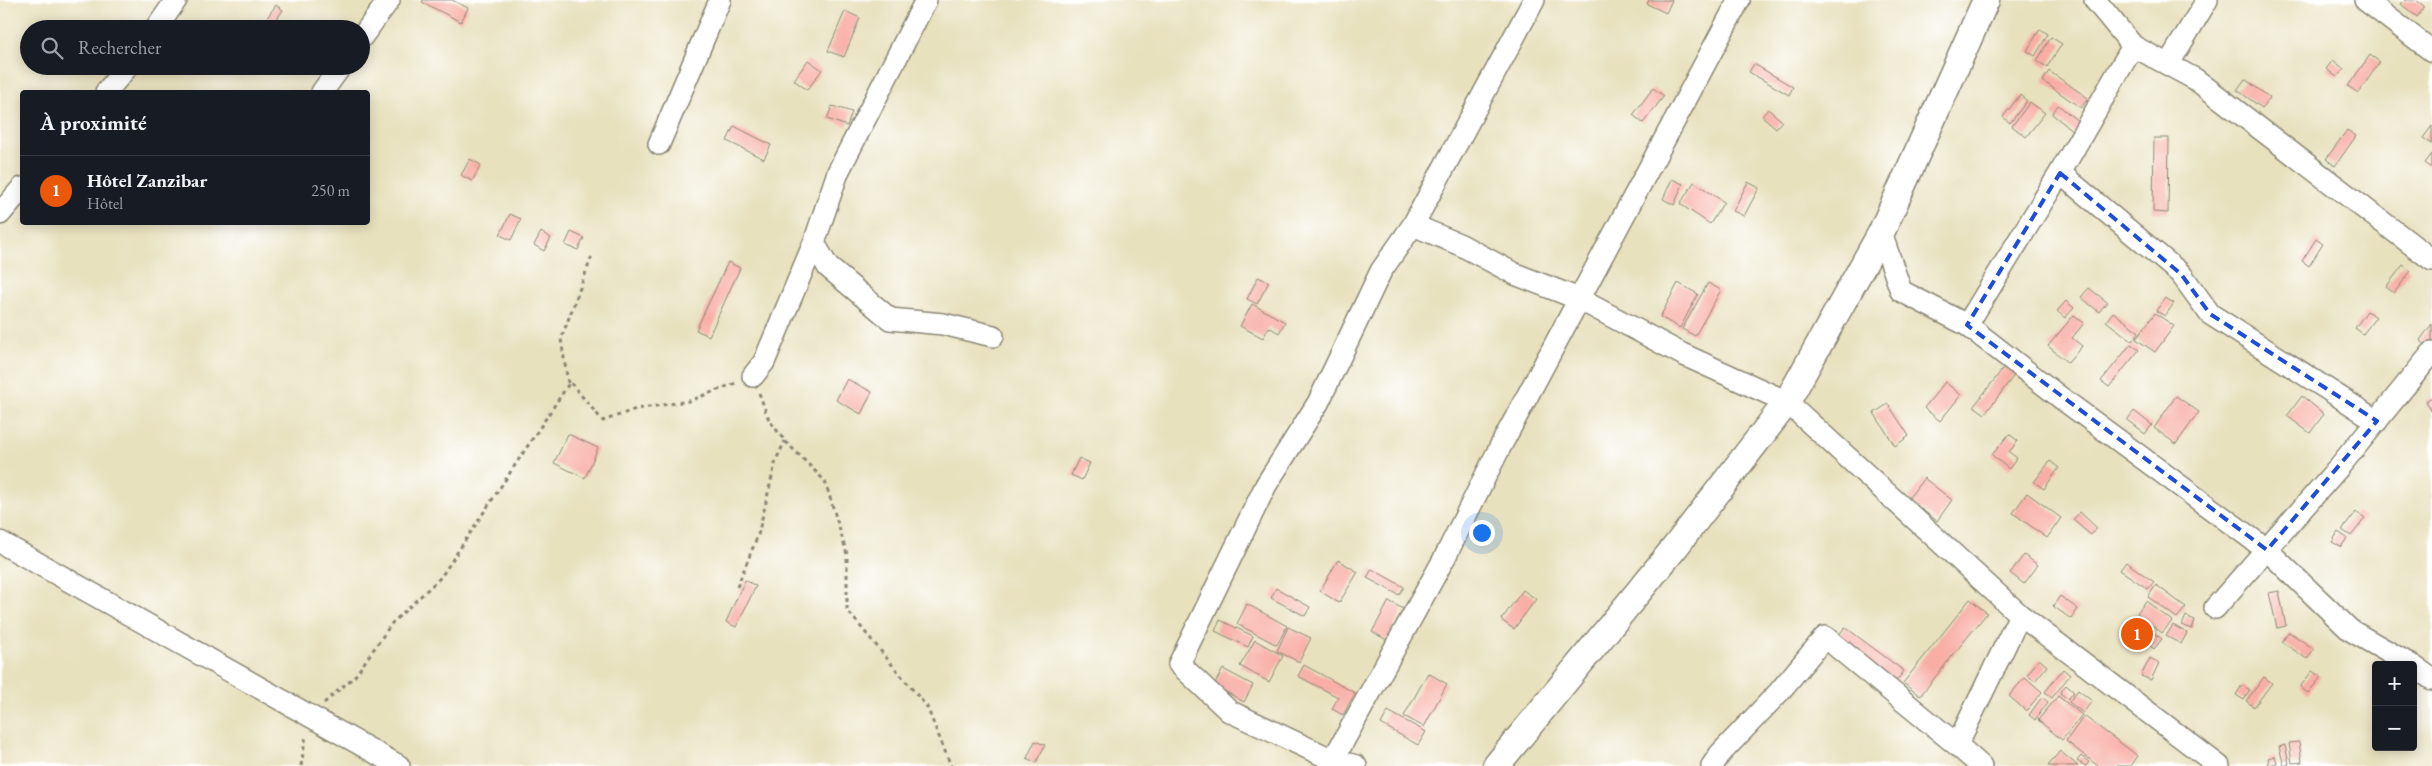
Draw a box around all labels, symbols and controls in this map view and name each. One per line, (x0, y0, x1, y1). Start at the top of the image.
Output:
search box (20, 20, 370, 75)
icon: search (38, 34, 66, 62)
text: Rechercher (78, 35, 161, 60)
text: À proximité (40, 109, 147, 136)
text: Hôtel Zanzibar (87, 168, 207, 193)
text: 1 (52, 180, 60, 201)
text: 250 m (311, 180, 350, 201)
text: Hôtel (87, 193, 123, 214)
your location (1469, 520, 1495, 546)
pin: 1 (2121, 615, 2153, 653)
map controls (2372, 661, 2417, 751)
button: + (2372, 661, 2417, 706)
button: − (2372, 706, 2417, 751)

